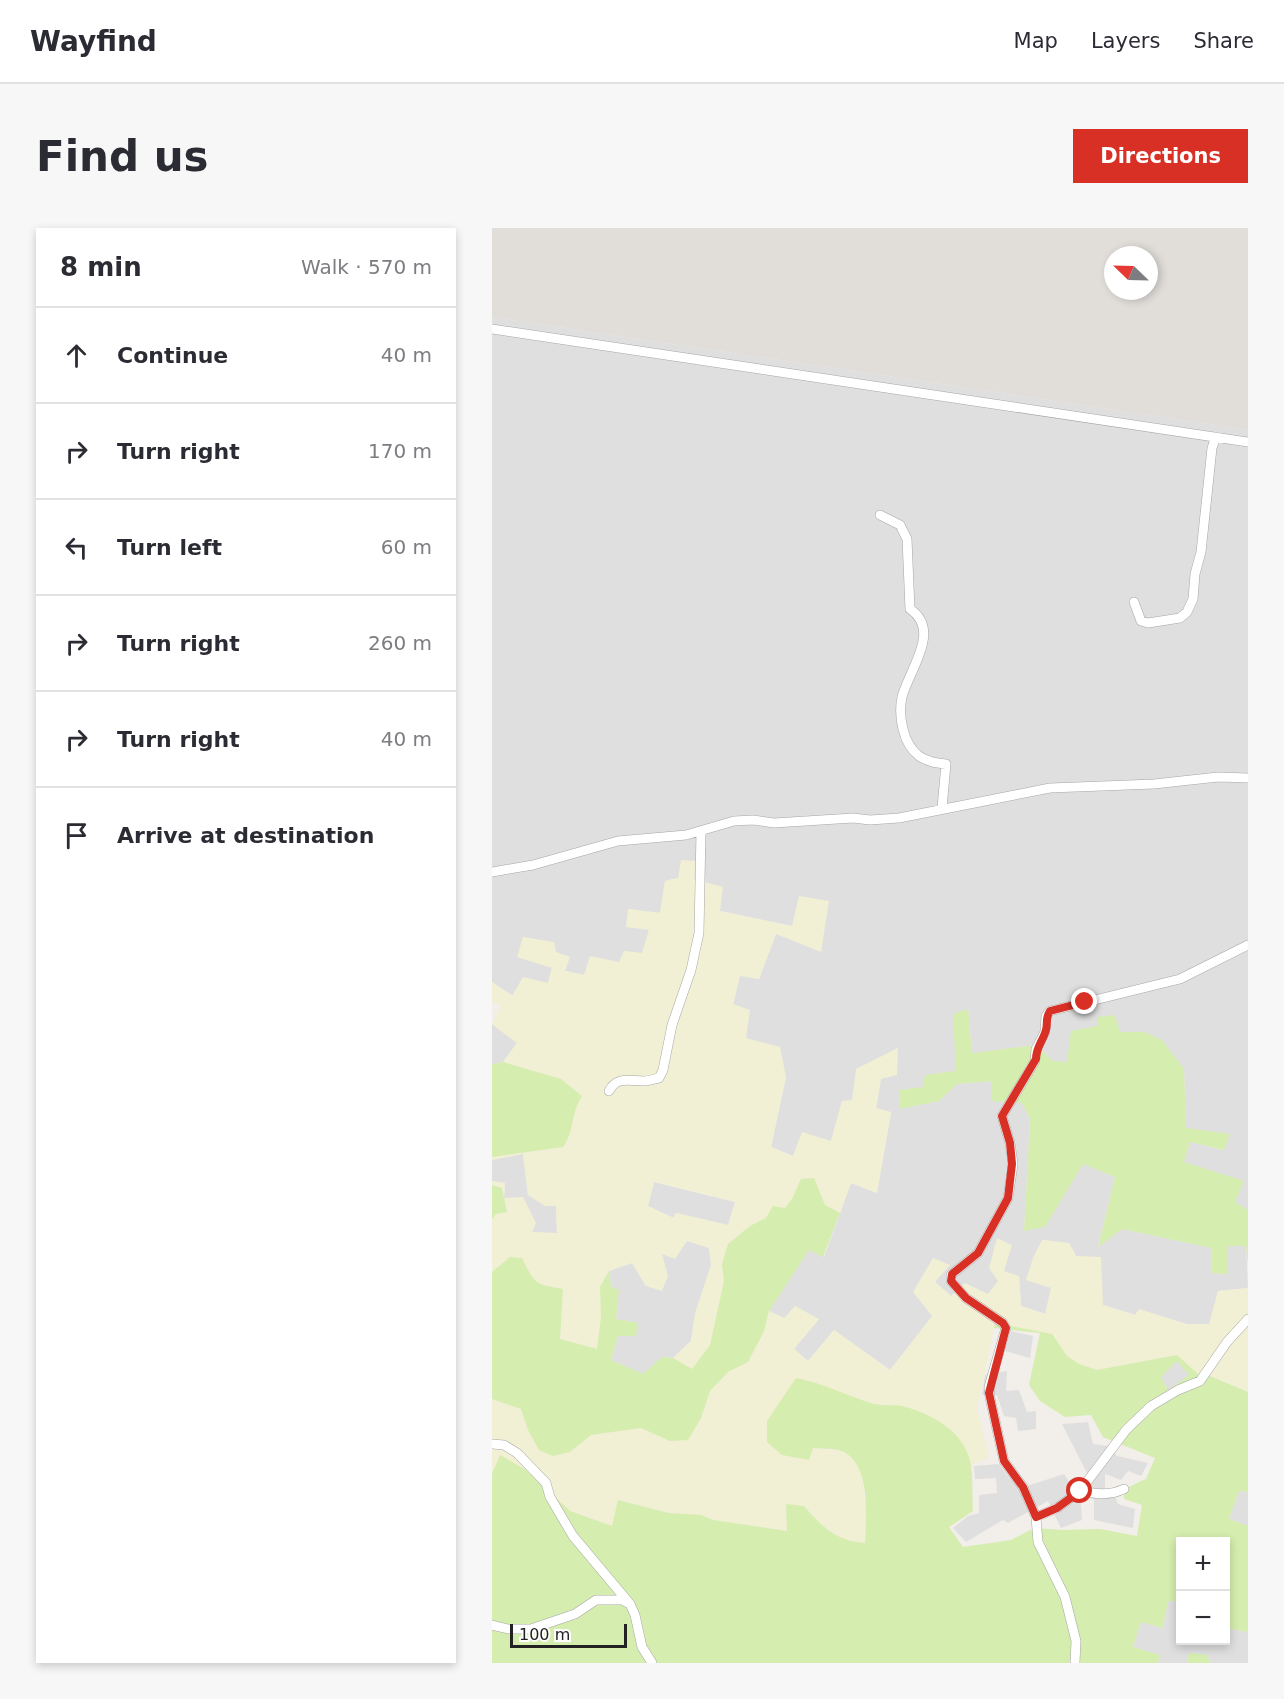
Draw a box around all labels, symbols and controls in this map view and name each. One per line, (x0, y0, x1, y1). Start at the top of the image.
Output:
text: Wayfind (30, 25, 157, 58)
text: Map (1014, 29, 1058, 53)
text: Layers (1091, 29, 1160, 53)
text: Share (1193, 29, 1254, 53)
button: Directions (1073, 129, 1248, 183)
text: Find us (36, 132, 209, 181)
north arrow (1104, 246, 1158, 300)
text: 8 min (60, 252, 142, 282)
text: Walk · 570 m (301, 255, 432, 279)
icon: ahead (60, 339, 93, 372)
text: Continue (117, 343, 228, 368)
text: 40 m (381, 343, 432, 367)
icon: right (60, 435, 93, 468)
text: Turn right (117, 439, 240, 464)
text: 170 m (368, 439, 432, 463)
icon: left (60, 531, 93, 564)
text: Turn left (117, 535, 222, 560)
text: 60 m (381, 535, 432, 559)
icon: right (60, 627, 93, 660)
text: Turn right (117, 631, 240, 656)
text: 260 m (368, 631, 432, 655)
icon: right (60, 723, 93, 756)
text: Turn right (117, 727, 240, 752)
text: 40 m (381, 727, 432, 751)
icon: arrive (60, 819, 93, 852)
text: Arrive at destination (117, 823, 374, 848)
route end (1071, 988, 1097, 1014)
route start (1066, 1477, 1092, 1503)
map controls (1176, 1537, 1230, 1645)
button: + (1176, 1537, 1230, 1591)
button: − (1176, 1591, 1230, 1645)
scale bar (510, 1621, 627, 1648)
text: 100 m (519, 1625, 570, 1644)

